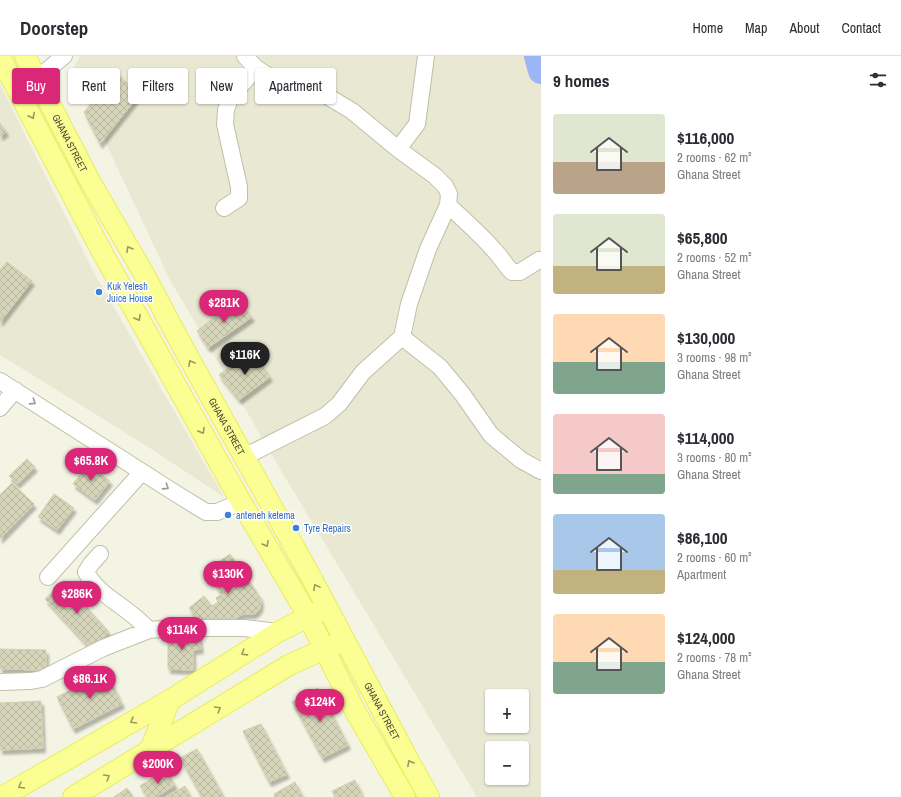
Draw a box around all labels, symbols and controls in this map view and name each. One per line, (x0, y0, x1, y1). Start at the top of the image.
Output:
text: Doorstep (20, 15, 88, 41)
text: Home (692, 19, 723, 37)
text: Map (745, 19, 767, 37)
text: About (789, 19, 819, 37)
text: Contact (841, 19, 881, 37)
chip: Buy (12, 68, 60, 104)
chip: Rent (68, 68, 120, 104)
chip: Filters (128, 68, 188, 104)
chip: New (196, 68, 247, 104)
chip: Apartment (255, 68, 336, 104)
text: 9 homes (553, 69, 610, 92)
icon: filters (867, 69, 889, 91)
one-way arrow (27, 112, 34, 119)
street label: GHANA STREET (49, 112, 90, 174)
text: $116,000 (677, 126, 734, 149)
icon: home (585, 130, 633, 178)
text: 2 rooms · 62 m² (677, 149, 752, 166)
text: Ghana Street (677, 166, 740, 183)
text: $65,800 (677, 226, 727, 249)
icon: home (585, 230, 633, 278)
one-way arrow (127, 246, 134, 253)
text: 2 rooms · 52 m² (677, 249, 752, 266)
text: Ghana Street (677, 266, 740, 283)
place label: Kuk Yelesh Juice House (107, 280, 153, 305)
marker: Kuk Yelesh Juice House (94, 287, 104, 297)
pin: $281K (196, 290, 252, 324)
text: $281K (208, 294, 240, 311)
one-way arrow (133, 314, 141, 321)
text: $130,000 (677, 326, 735, 349)
icon: home (585, 330, 633, 378)
pin: $116K (217, 342, 273, 376)
text: $116K (230, 346, 260, 363)
text: 3 rooms · 98 m² (677, 349, 752, 366)
one-way arrow (189, 360, 196, 367)
text: Ghana Street (677, 366, 740, 383)
street label: GHANA STREET (206, 396, 248, 457)
one-way arrow (29, 397, 36, 405)
one-way arrow (198, 426, 205, 434)
text: $114,000 (677, 426, 734, 449)
icon: home (585, 430, 633, 478)
pin: $65.8K (58, 448, 124, 482)
text: 3 rooms · 80 m² (677, 449, 752, 466)
text: $65.8K (74, 452, 108, 469)
text: Ghana Street (677, 466, 740, 483)
one-way arrow (161, 483, 168, 490)
place label: anteneh ketema (236, 509, 295, 522)
marker: anteneh ketema (223, 510, 233, 520)
place label: Tyre Repairs (304, 522, 351, 535)
marker: Tyre Repairs (291, 523, 301, 533)
text: $86,100 (677, 526, 727, 549)
icon: home (585, 530, 633, 578)
one-way arrow (261, 540, 268, 547)
text: 2 rooms · 60 m² (677, 549, 752, 566)
pin: $130K (200, 561, 256, 595)
text: $130K (212, 565, 244, 582)
text: Apartment (677, 566, 726, 583)
pin: $286K (49, 581, 105, 615)
one-way arrow (313, 583, 321, 591)
text: $286K (61, 585, 93, 602)
pin: $114K (154, 617, 210, 651)
text: $114K (167, 621, 197, 638)
text: $124,000 (677, 626, 735, 649)
icon: home (585, 630, 633, 678)
one-way arrow (241, 648, 248, 656)
text: 2 rooms · 78 m² (677, 649, 752, 666)
pin: $86.1K (57, 666, 123, 700)
text: Ghana Street (677, 666, 740, 683)
text: $86.1K (73, 670, 107, 687)
street label: GHANA STREET (361, 680, 402, 742)
pin: $124K (292, 689, 348, 723)
map controls (485, 689, 529, 785)
button: + (485, 689, 529, 733)
text: $124K (304, 693, 336, 710)
one-way arrow (214, 706, 221, 714)
one-way arrow (130, 717, 137, 724)
button: − (485, 741, 529, 785)
pin: $200K (130, 751, 186, 785)
text: $200K (142, 755, 174, 772)
one-way arrow (407, 760, 415, 767)
one-way arrow (103, 774, 110, 781)
one-way arrow (17, 782, 25, 789)

